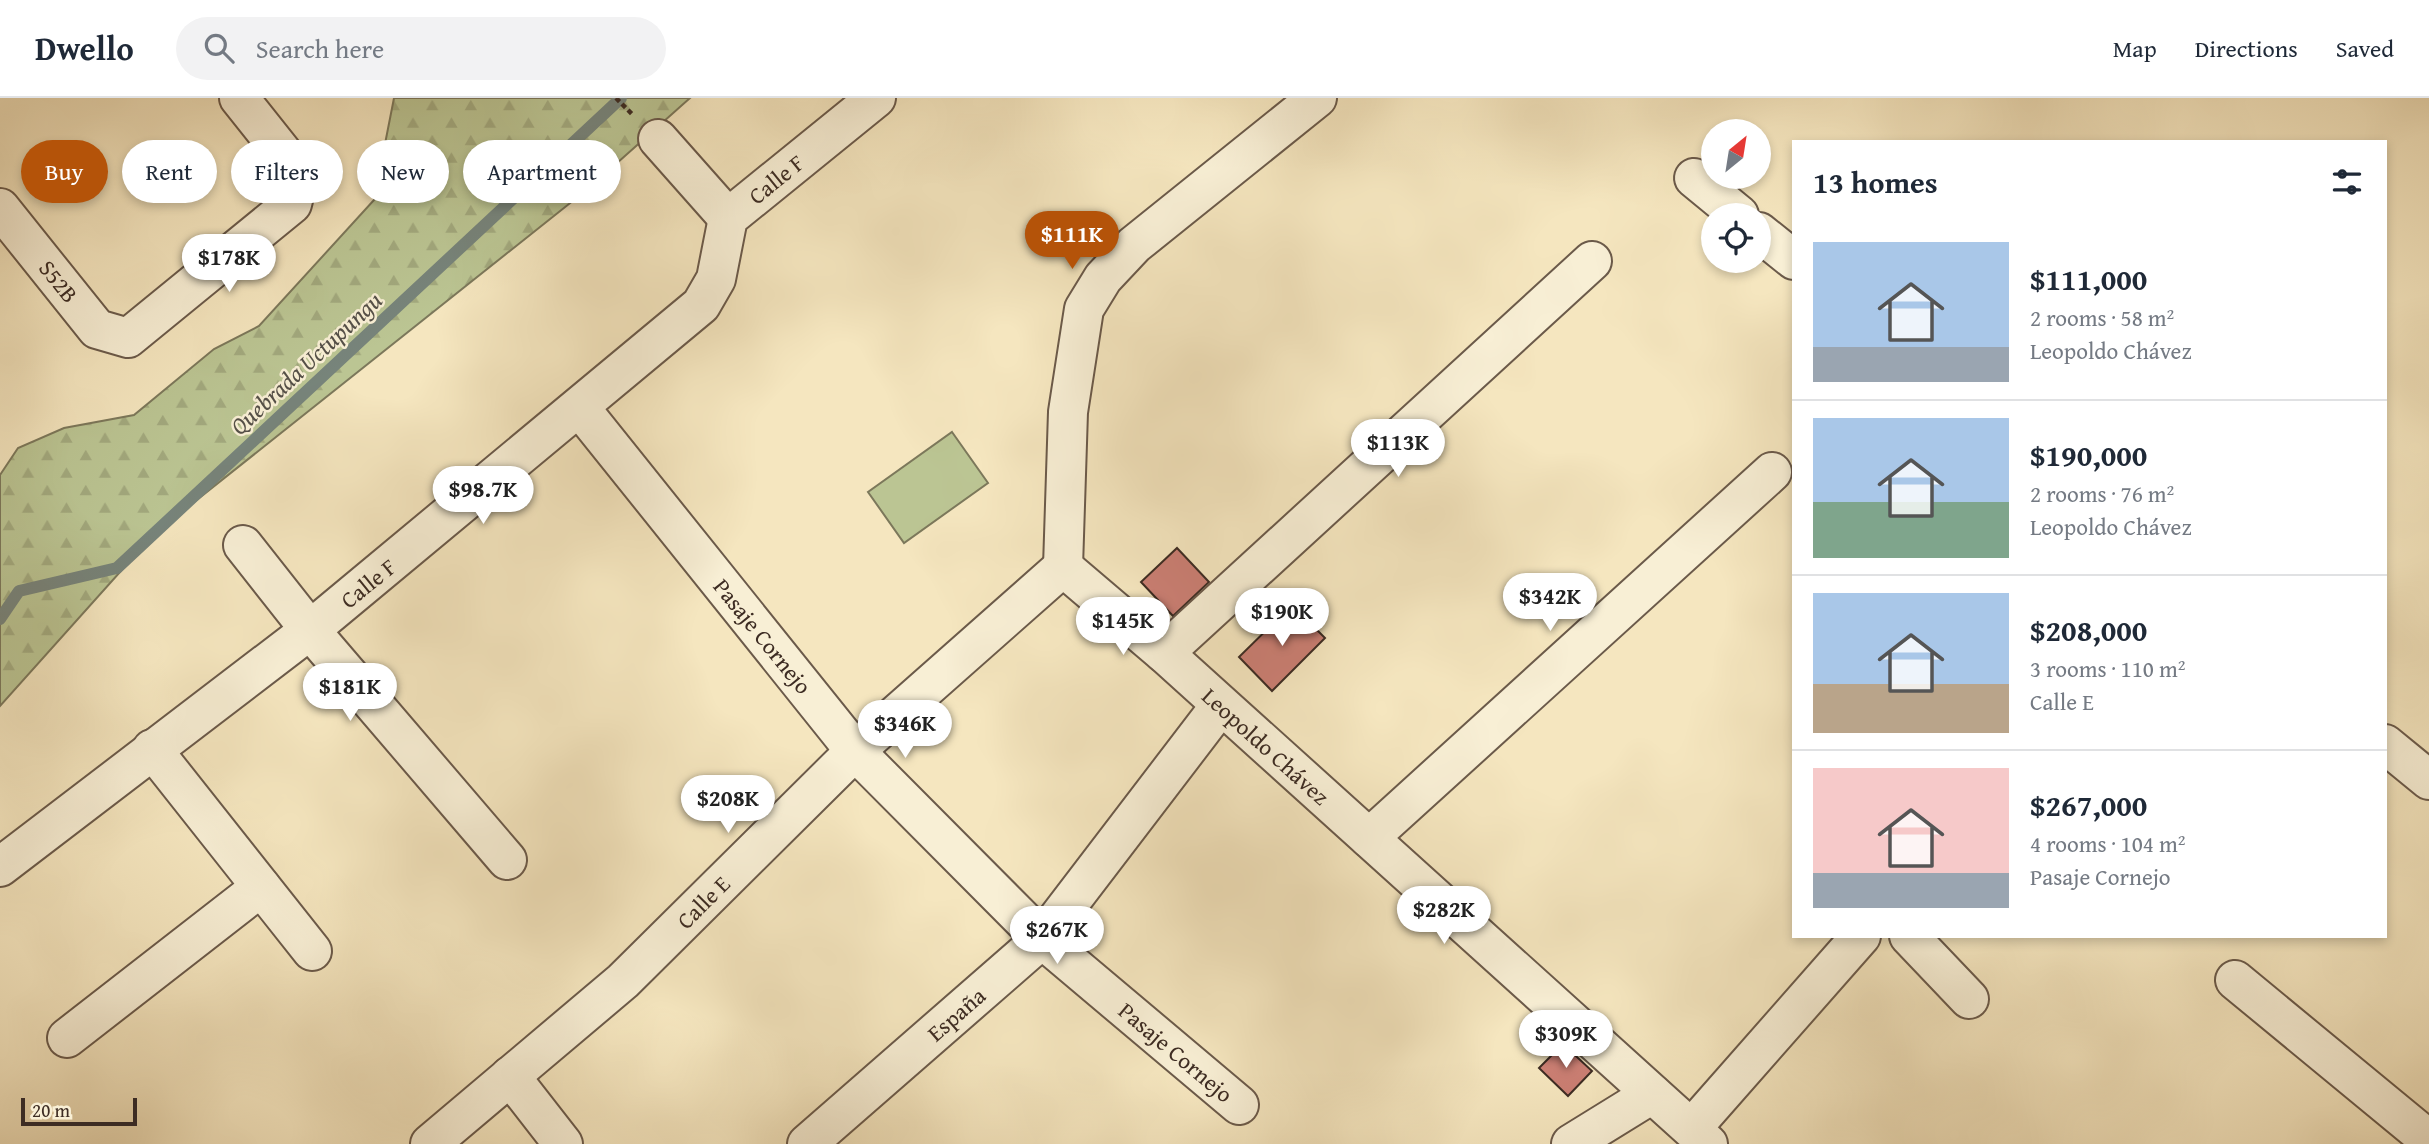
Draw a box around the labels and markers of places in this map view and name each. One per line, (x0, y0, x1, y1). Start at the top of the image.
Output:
pin: $111K (1023, 212, 1121, 271)
pin: $178K (180, 234, 278, 294)
pin: $113K (1349, 420, 1447, 479)
pin: $98.7K (426, 466, 540, 526)
pin: $342K (1501, 574, 1599, 633)
pin: $190K (1233, 588, 1331, 648)
pin: $145K (1074, 598, 1172, 657)
pin: $181K (301, 664, 399, 723)
pin: $346K (856, 700, 954, 760)
pin: $208K (679, 776, 777, 835)
pin: $282K (1395, 886, 1493, 946)
pin: $267K (1008, 906, 1106, 966)
pin: $309K (1517, 1010, 1615, 1070)

